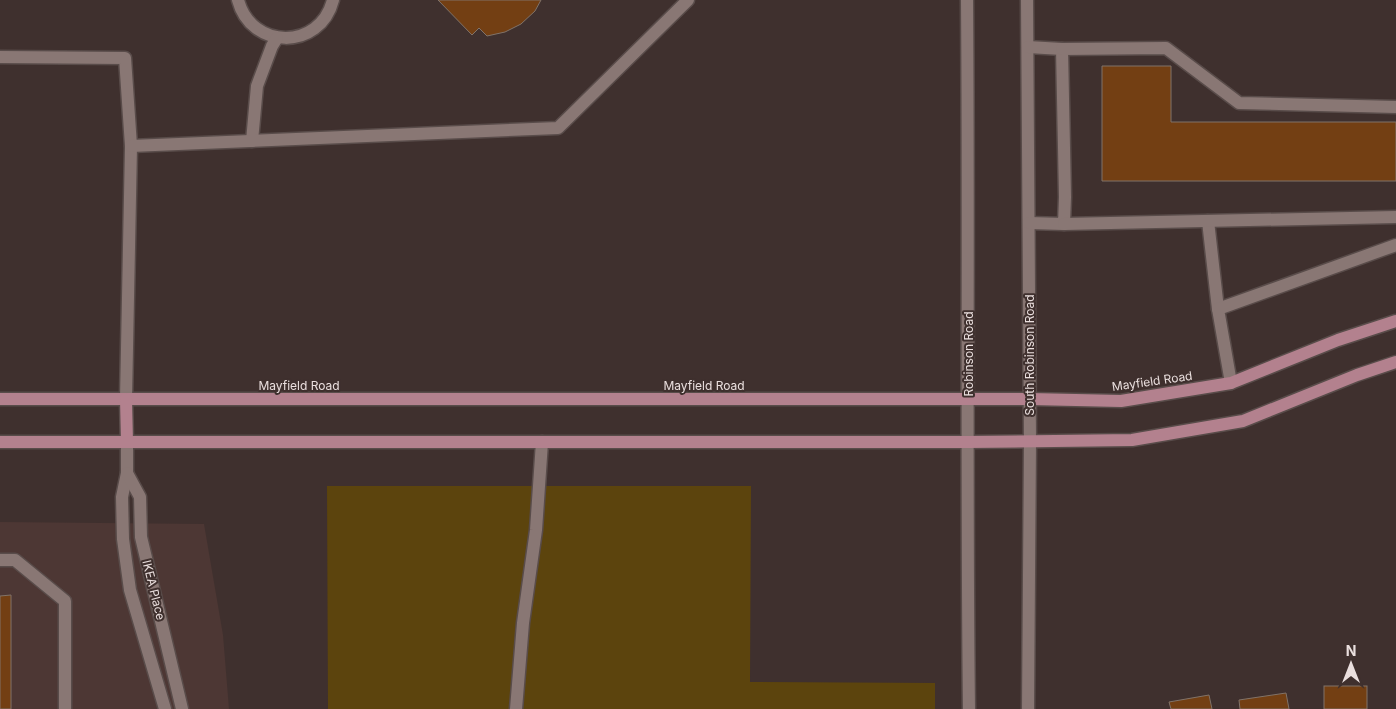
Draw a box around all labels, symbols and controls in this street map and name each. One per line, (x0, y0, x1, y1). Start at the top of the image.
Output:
street label: South Robinson Road (1022, 294, 1037, 416)
street label: Robinson Road (961, 311, 976, 397)
street label: Mayfield Road (1111, 368, 1193, 394)
street label: Mayfield Road (258, 378, 340, 393)
street label: Mayfield Road (663, 378, 745, 393)
street label: IKEA Place (139, 558, 169, 622)
north arrow (1326, 639, 1376, 689)
text: N (1346, 642, 1356, 659)

